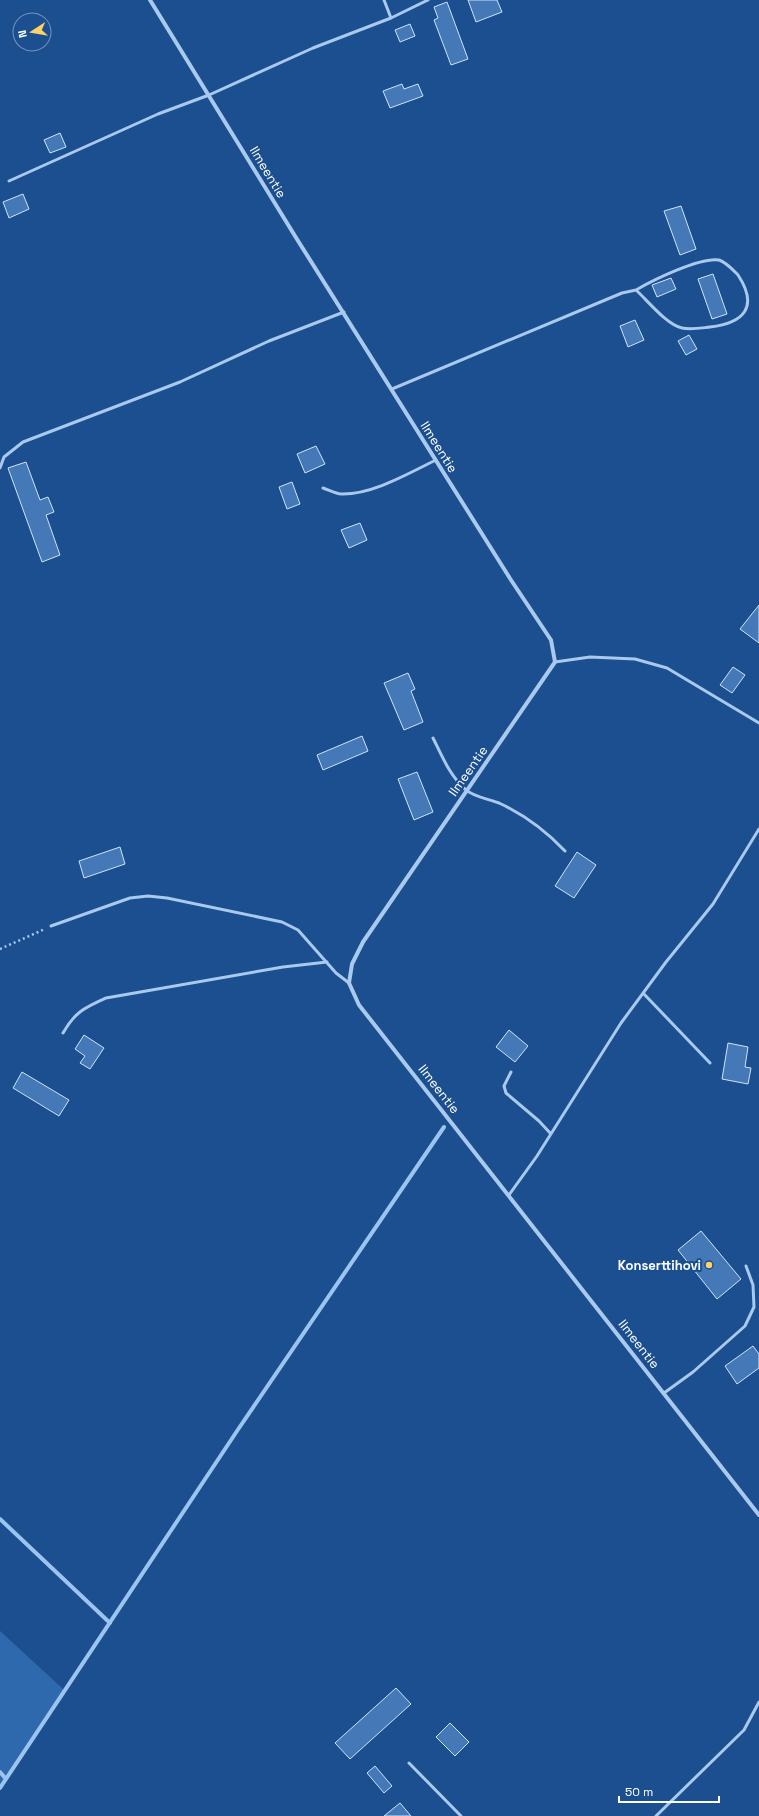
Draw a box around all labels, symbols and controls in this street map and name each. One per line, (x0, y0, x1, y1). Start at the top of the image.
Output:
north arrow (12, 12, 52, 52)
text: N (15, 29, 30, 39)
street label: Ilmeentie (246, 143, 290, 201)
street label: Ilmeentie (417, 418, 461, 476)
street label: Ilmeentie (445, 743, 491, 799)
street label: Ilmeentie (415, 1061, 463, 1117)
place label: Konserttihovi (618, 1257, 701, 1274)
marker: Konserttihovi (704, 1260, 714, 1270)
street label: Ilmeentie (615, 1316, 663, 1372)
scale bar (619, 1778, 719, 1804)
text: 50 m (625, 1784, 653, 1800)

